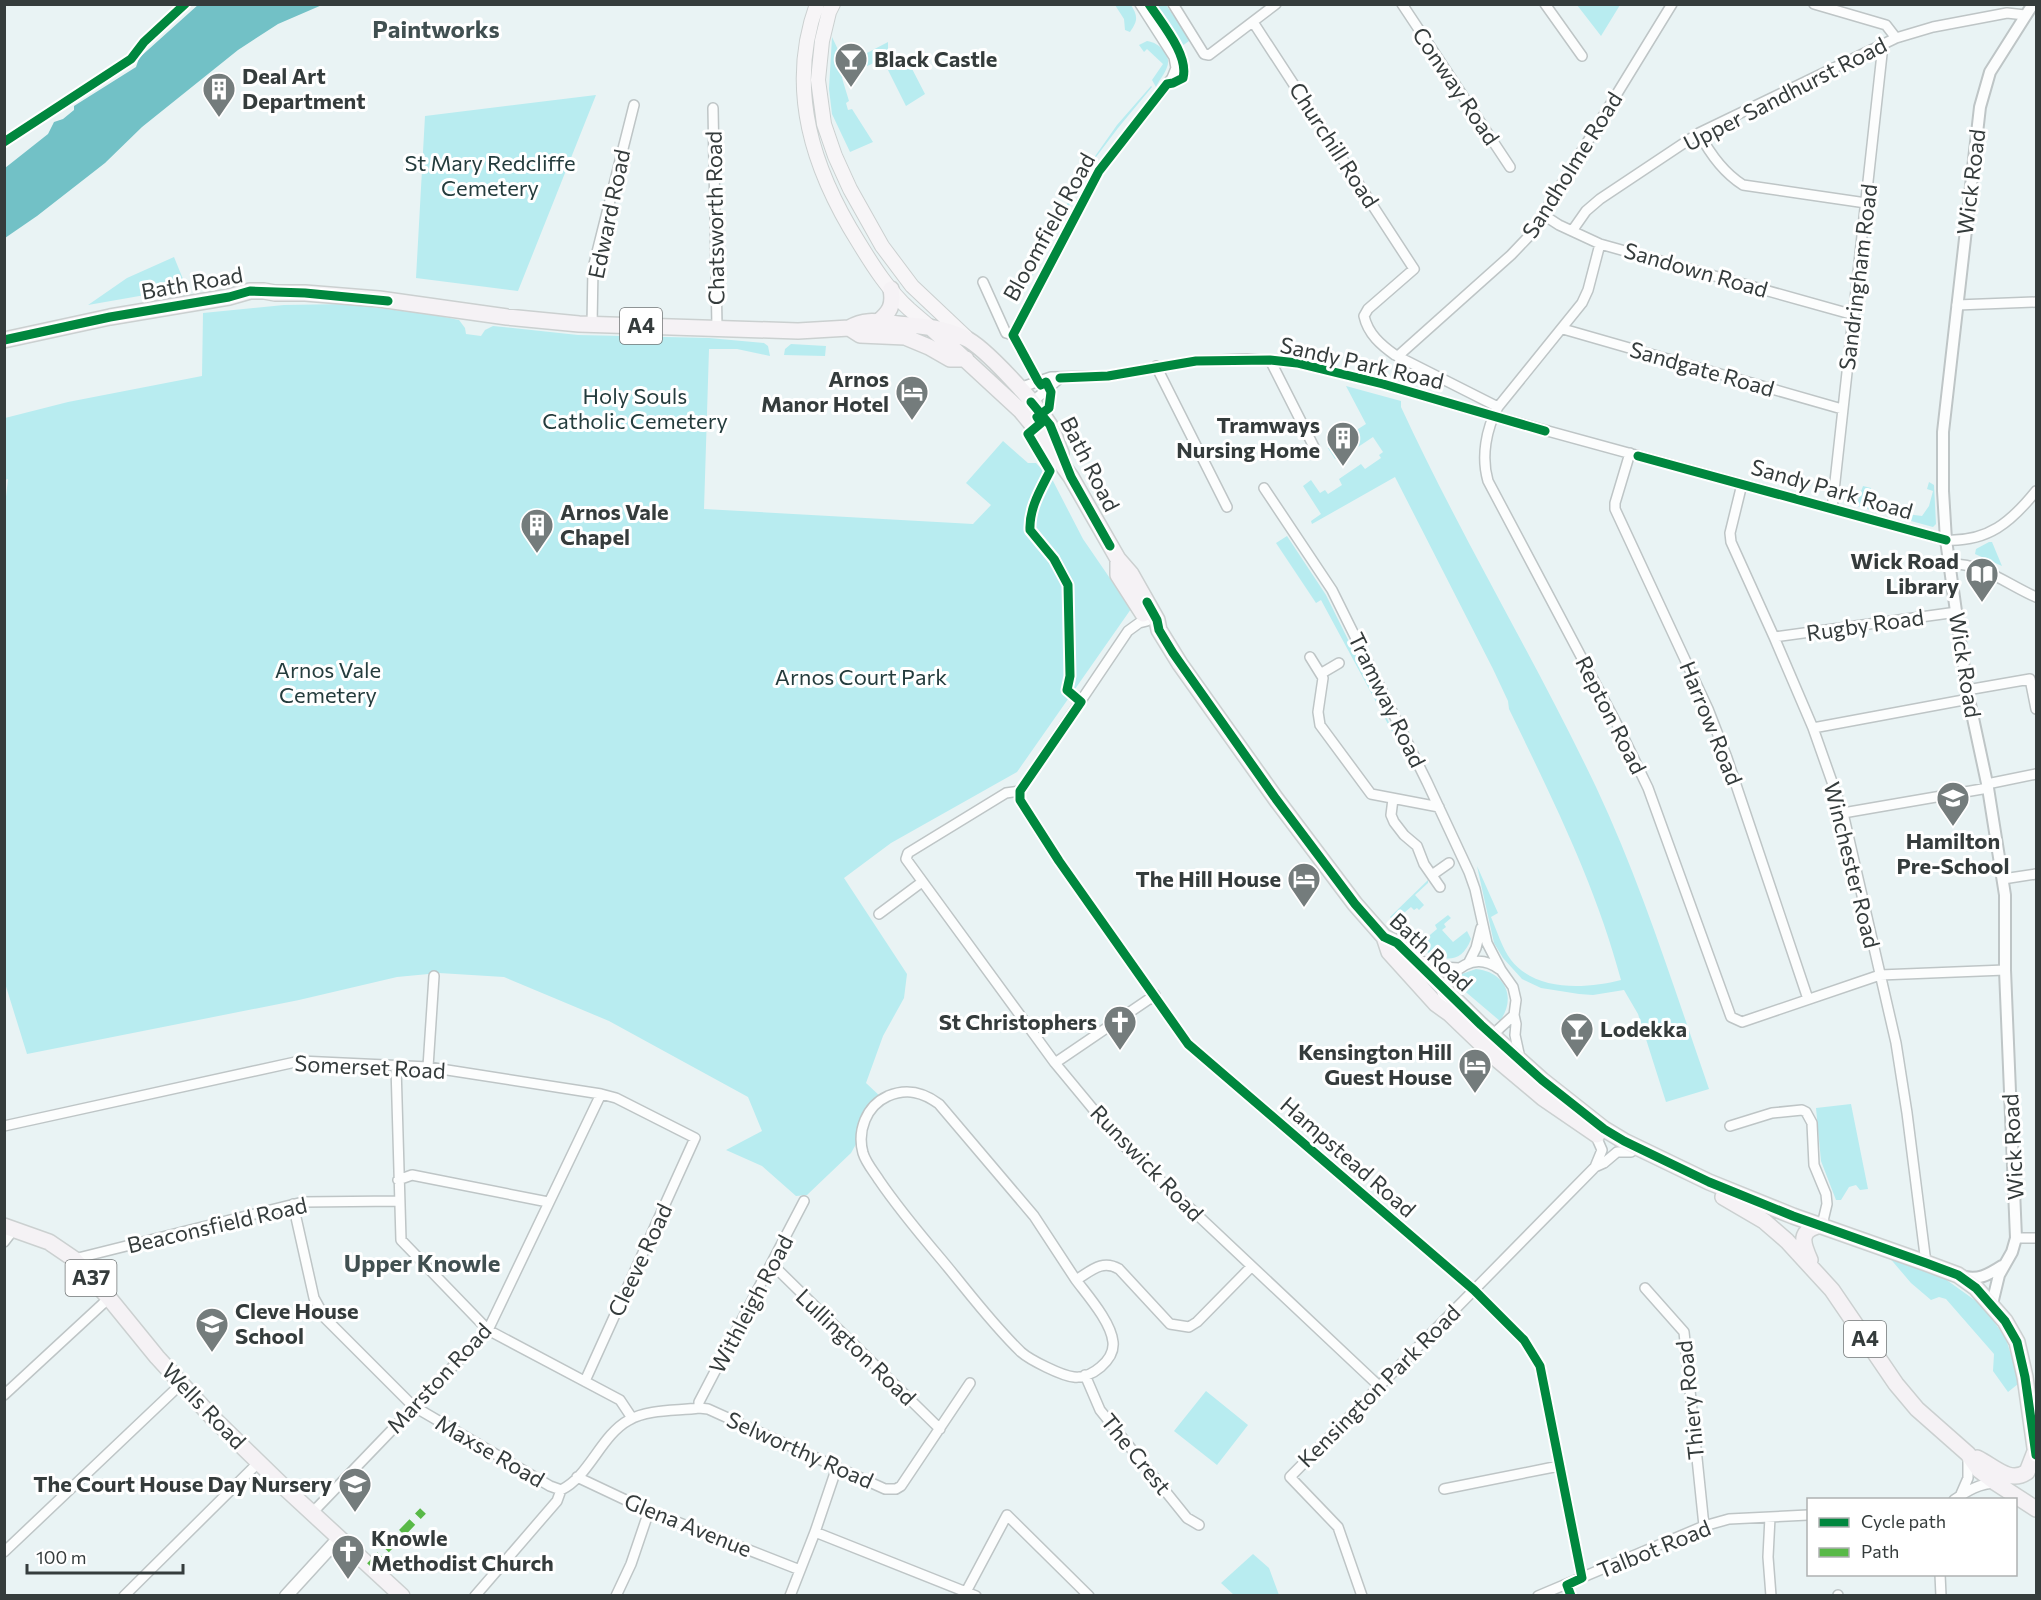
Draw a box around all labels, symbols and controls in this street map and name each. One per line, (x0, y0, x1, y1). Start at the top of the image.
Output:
district label: Paintworks (372, 14, 500, 43)
street label: Conway Road (1407, 22, 1506, 150)
street label: Upper Sandhurst Road (1679, 31, 1891, 156)
bar icon: Black Castle (833, 41, 869, 88)
place label: Black Castle (874, 45, 997, 72)
place label: Deal Art Department (242, 62, 366, 114)
building icon: Deal Art Department (201, 71, 237, 118)
street label: Churchill Road (1284, 77, 1385, 213)
street label: Sandholme Road (1516, 87, 1627, 243)
street label: Wick Road (1951, 127, 1990, 236)
street label: Chatsworth Road (699, 131, 730, 305)
street label: Edward Road (582, 147, 635, 281)
street label: Bloomfield Road (997, 148, 1100, 306)
park label: St Mary Redcliffe Cemetery (404, 149, 576, 201)
street label: Sandringham Road (1833, 182, 1882, 372)
street label: Sandown Road (1621, 236, 1771, 303)
street label: Bath Road (139, 260, 245, 305)
road number: A4 (620, 308, 662, 344)
street label: Sandy Park Road (1278, 331, 1446, 394)
street label: Sandgate Road (1627, 335, 1777, 402)
place label: Arnos Manor Hotel (761, 365, 889, 417)
hotel icon: Arnos Manor Hotel (894, 374, 930, 421)
park label: Holy Souls Catholic Cemetery (542, 382, 728, 434)
place label: Tramways Nursing Home (1176, 411, 1320, 463)
street label: Bath Road (1055, 412, 1126, 516)
building icon: Tramways Nursing Home (1325, 420, 1361, 467)
street label: Sandy Park Road (1748, 453, 1916, 525)
place label: Arnos Vale Chapel (560, 498, 669, 550)
building icon: Arnos Vale Chapel (519, 507, 555, 554)
place label: Wick Road Library (1850, 547, 1959, 599)
library icon: Wick Road Library (1964, 556, 2000, 603)
street label: Rugby Road (1804, 603, 1926, 646)
street label: Wick Road (1944, 610, 1987, 720)
street label: Tramway Road (1343, 628, 1432, 772)
street label: Repton Road (1570, 651, 1653, 778)
park label: Arnos Vale Cemetery (275, 656, 381, 708)
street label: Harrow Road (1674, 657, 1749, 789)
park label: Arnos Court Park (775, 663, 947, 690)
street label: Winchester Road (1819, 779, 1886, 951)
school or university icon: Hamilton Pre-School (1935, 780, 1971, 827)
place label: Hamilton Pre-School (1897, 827, 2009, 879)
hotel icon: The Hill House (1286, 861, 1322, 908)
place label: The Hill House (1135, 865, 1281, 892)
street label: Bath Road (1384, 907, 1478, 997)
church icon: St Christophers (1102, 1004, 1138, 1051)
place label: St Christophers (939, 1008, 1097, 1035)
bar icon: Lodekka (1559, 1011, 1595, 1058)
place label: Lodekka (1600, 1015, 1687, 1042)
place label: Kensington Hill Guest House (1298, 1038, 1452, 1090)
hotel icon: Kensington Hill Guest House (1457, 1047, 1493, 1094)
street label: Somerset Road (294, 1049, 446, 1084)
street label: Hampstead Road (1275, 1091, 1421, 1223)
street label: Wick Road (1996, 1093, 2029, 1201)
street label: Runswick Road (1085, 1099, 1210, 1226)
street label: Beaconsfield Road (124, 1191, 309, 1258)
street label: Cleeve Road (602, 1199, 677, 1321)
street label: Withleigh Road (703, 1230, 798, 1378)
district label: Upper Knowle (344, 1248, 500, 1277)
road number: A37 (66, 1260, 116, 1296)
street label: Lullington Road (791, 1283, 922, 1411)
place label: Cleve House School (235, 1297, 359, 1349)
street label: Kensington Park Road (1292, 1299, 1466, 1473)
school or university icon: Cleve House School (194, 1306, 230, 1353)
street label: Marston Road (381, 1317, 497, 1438)
road number: A4 (1844, 1321, 1886, 1357)
street label: Thiery Road (1670, 1339, 1709, 1461)
street label: Wells Road (157, 1357, 252, 1454)
street label: Selworthy Road (723, 1405, 878, 1494)
street label: The Crest (1096, 1408, 1177, 1500)
street label: Maxse Road (431, 1409, 550, 1493)
school or university icon: The Court House Day Nursery (337, 1466, 373, 1513)
place label: The Court House Day Nursery (33, 1470, 332, 1497)
street label: Glena Avenue (621, 1487, 756, 1562)
legend (1807, 1498, 2017, 1576)
text: Cycle path (1861, 1510, 1946, 1532)
street label: Talbot Road (1593, 1514, 1714, 1584)
place label: Knowle Methodist Church (371, 1524, 554, 1576)
church icon: Knowle Methodist Church (330, 1533, 366, 1580)
scale bar (27, 1537, 183, 1575)
text: Path (1861, 1540, 1899, 1562)
text: 100 m (36, 1546, 86, 1568)

